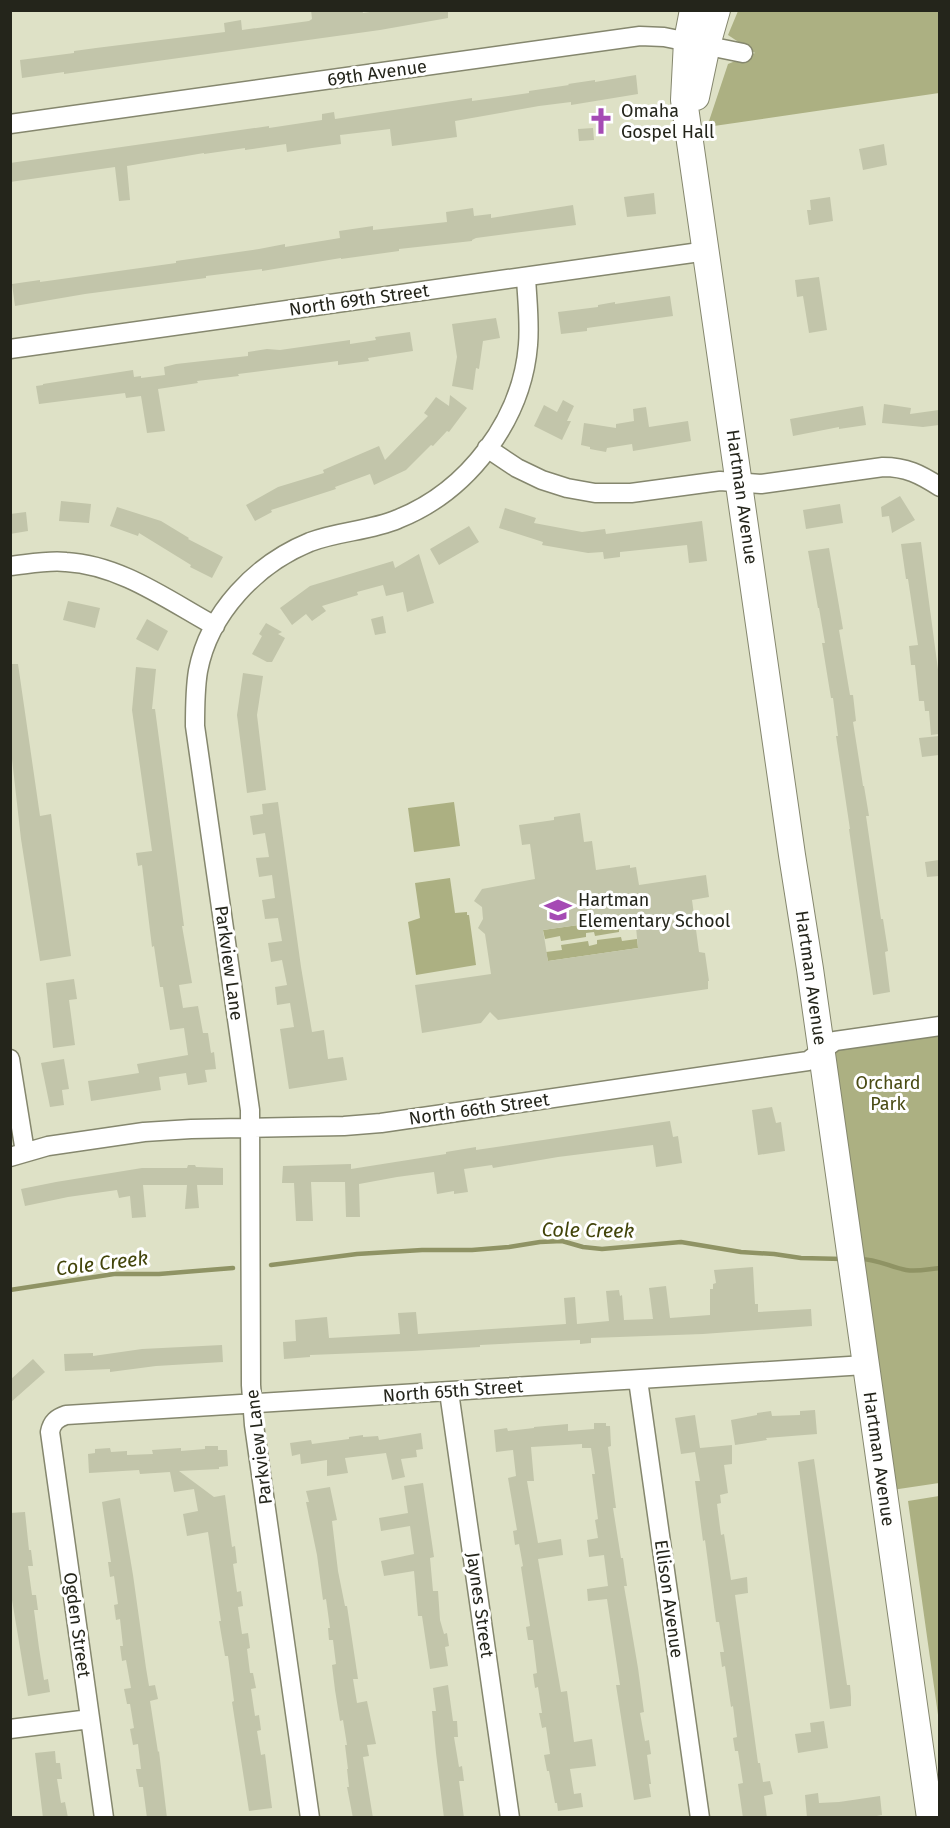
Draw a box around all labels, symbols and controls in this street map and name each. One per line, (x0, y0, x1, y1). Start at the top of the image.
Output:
street label: 69th Avenue (326, 55, 428, 91)
place label: Omaha Gospel Hall (621, 100, 714, 143)
church icon: Omaha Gospel Hall (586, 106, 616, 136)
street label: North 69th Street (288, 279, 431, 321)
street label: Hartman Avenue (722, 428, 762, 566)
place label: Hartman Elementary School (578, 889, 730, 932)
school or university icon: Hartman Elementary School (543, 895, 573, 925)
street label: Parkview Lane (210, 904, 248, 1022)
street label: Hartman Avenue (791, 909, 831, 1047)
park label: Orchard Park (856, 1072, 920, 1115)
street label: North 66th Street (407, 1088, 551, 1130)
water label: Cole Creek (541, 1217, 635, 1243)
water label: Cole Creek (55, 1245, 150, 1281)
street label: North 65th Street (382, 1375, 524, 1407)
street label: Parkview Lane (241, 1388, 277, 1506)
street label: Hartman Avenue (859, 1390, 899, 1528)
street label: Ellison Avenue (650, 1538, 688, 1660)
street label: Jaynes Street (462, 1551, 498, 1660)
street label: Ogden Street (59, 1571, 95, 1680)

